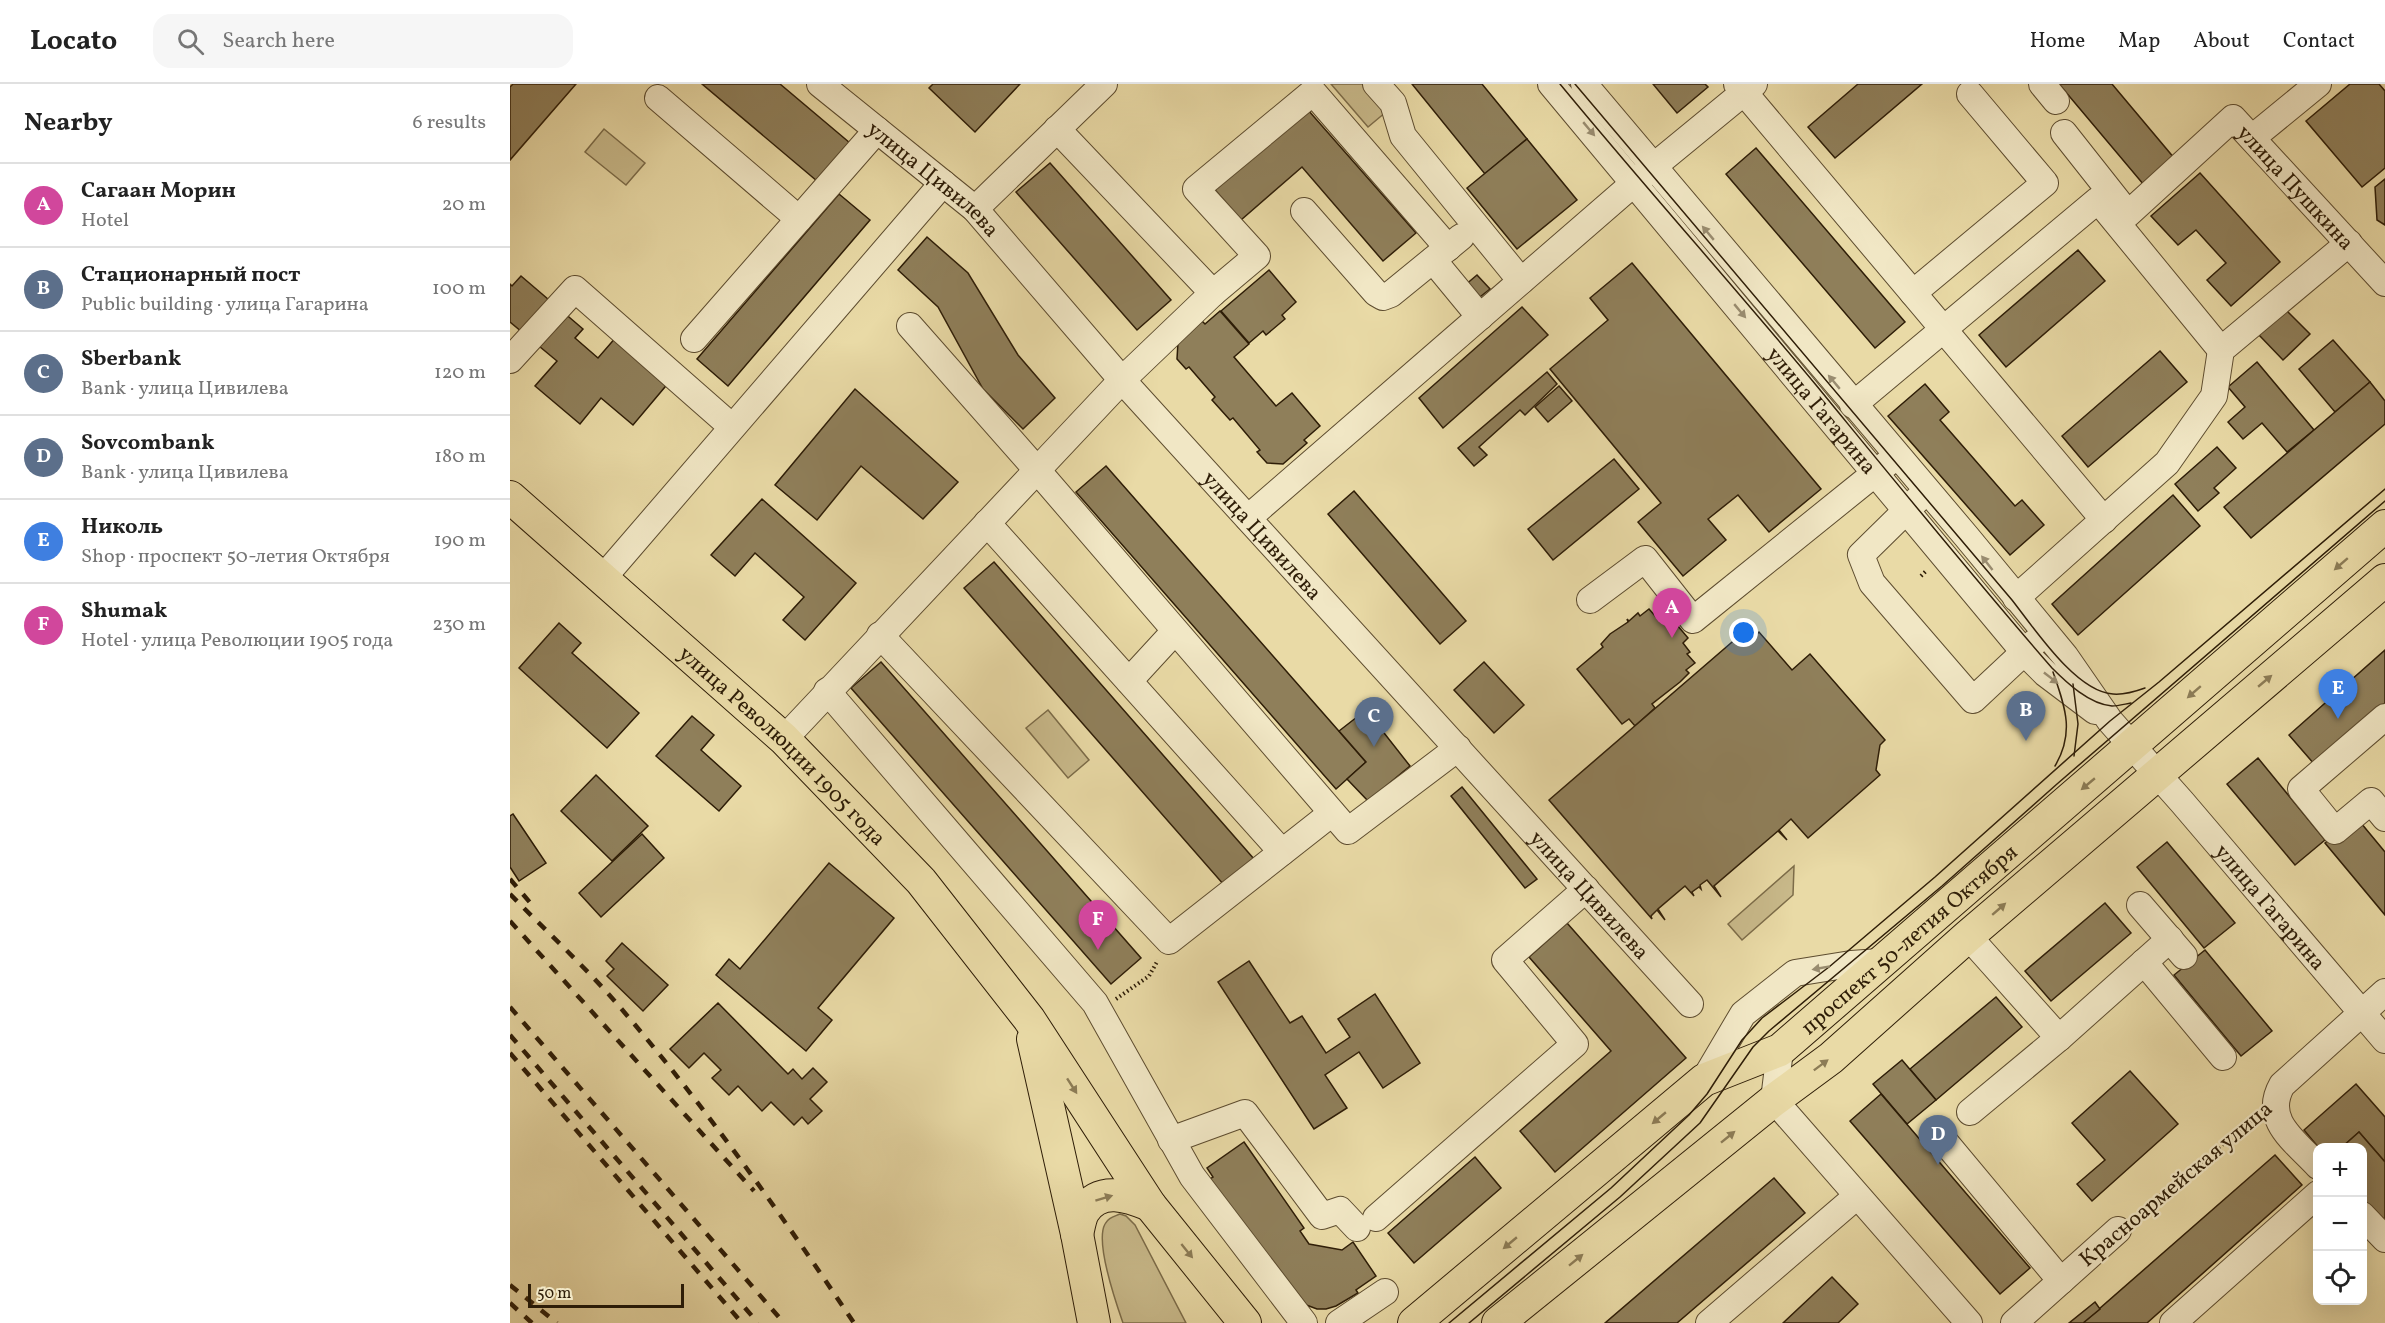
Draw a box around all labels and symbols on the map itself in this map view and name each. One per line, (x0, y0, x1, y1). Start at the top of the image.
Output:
street label: улица Цивилева (859, 115, 1006, 245)
street label: улица Пушкина (2229, 119, 2360, 258)
one-way arrow (1582, 121, 1595, 137)
one-way arrow (1702, 225, 1715, 241)
one-way arrow (1733, 303, 1746, 318)
street label: улица Гагарина (1758, 341, 1883, 482)
one-way arrow (1828, 375, 1841, 390)
street label: улица Цивилева (1194, 465, 1328, 608)
one-way arrow (1981, 555, 1994, 571)
one-way arrow (2334, 557, 2349, 570)
pin: A (1652, 588, 1692, 638)
your location (1729, 618, 1758, 647)
street label: улица Революции 1905 года (671, 640, 892, 854)
pin: E (2318, 670, 2358, 719)
one-way arrow (2043, 672, 2059, 685)
one-way arrow (2257, 675, 2272, 688)
one-way arrow (2187, 685, 2202, 698)
pin: B (2006, 692, 2046, 741)
pin: C (1354, 698, 1394, 747)
one-way arrow (2081, 777, 2096, 790)
street label: улица Цивилева (1521, 824, 1655, 968)
street label: проспект 50-летия Октября (1795, 838, 2025, 1043)
street label: улица Гагарина (2206, 838, 2332, 978)
pin: F (1078, 900, 1118, 950)
one-way arrow (1991, 903, 2006, 916)
one-way arrow (1812, 964, 1831, 973)
one-way arrow (1813, 1060, 1828, 1072)
one-way arrow (1067, 1078, 1078, 1094)
street label: Красноармейская улица (2073, 1095, 2280, 1275)
one-way arrow (1652, 1111, 1667, 1124)
pin: D (1918, 1116, 1958, 1165)
one-way arrow (1720, 1131, 1736, 1144)
one-way arrow (1095, 1193, 1113, 1202)
one-way arrow (1503, 1236, 1518, 1249)
one-way arrow (1180, 1243, 1193, 1259)
one-way arrow (1568, 1253, 1584, 1266)
scale bar (528, 1281, 684, 1308)

